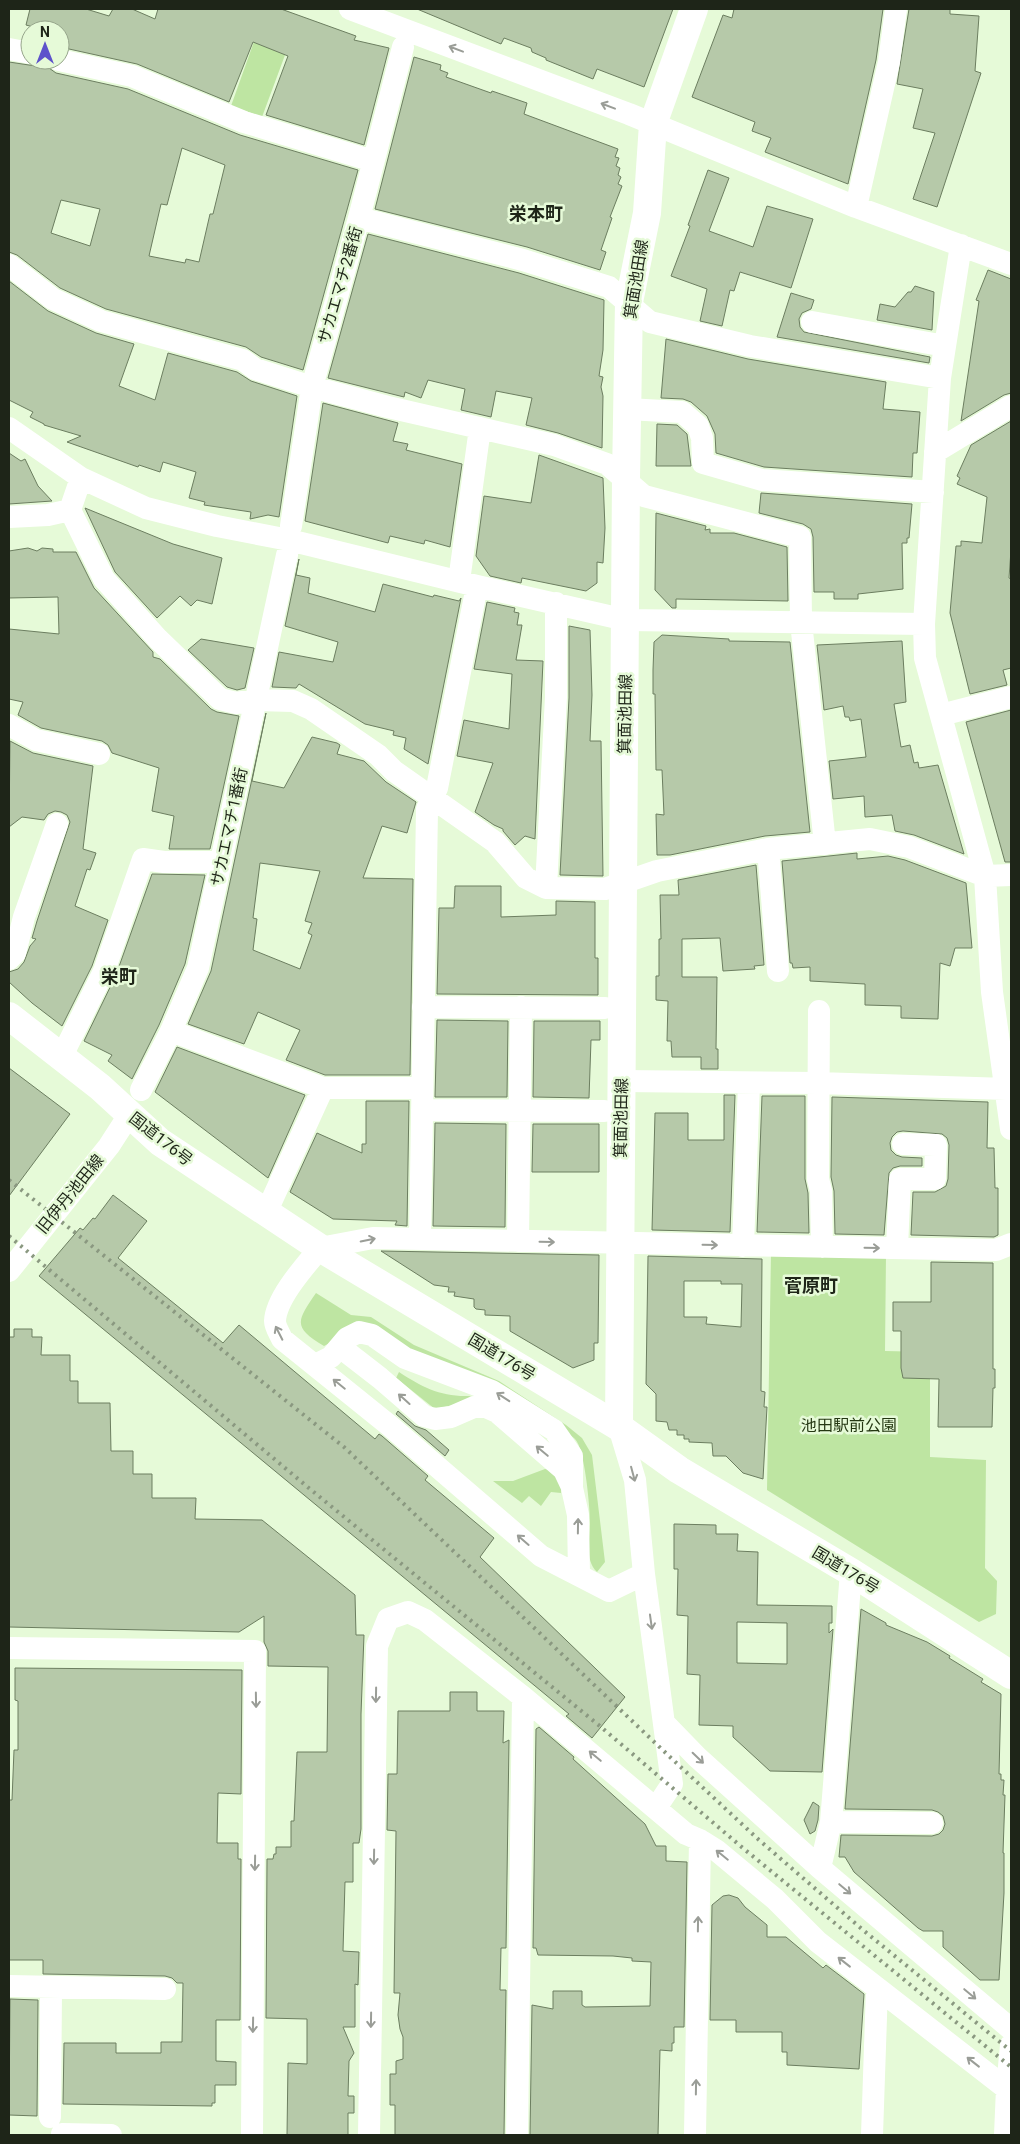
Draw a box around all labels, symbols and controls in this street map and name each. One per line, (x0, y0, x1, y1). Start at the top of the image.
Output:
north arrow (20, 20, 70, 70)
text: N (40, 24, 50, 40)
one-way arrow (448, 44, 464, 53)
one-way arrow (600, 101, 616, 110)
district label: 栄本町 (509, 203, 563, 224)
street label: サカエマチ2番街 (314, 224, 366, 346)
street label: 箕面池田線 (620, 238, 652, 320)
street label: 箕面池田線 (615, 674, 635, 754)
street label: サカエマチ1番街 (207, 766, 251, 888)
district label: 栄町 (101, 966, 137, 987)
street label: 箕面池田線 (611, 1078, 631, 1158)
street label: 国道176号 (126, 1108, 196, 1170)
street label: 旧伊丹池田線 (32, 1151, 108, 1237)
one-way arrow (359, 1235, 375, 1244)
one-way arrow (539, 1237, 555, 1247)
one-way arrow (702, 1240, 718, 1250)
one-way arrow (864, 1243, 880, 1253)
district label: 菅原町 (784, 1275, 838, 1296)
one-way arrow (274, 1325, 284, 1340)
street label: 国道176号 (465, 1330, 539, 1384)
one-way arrow (332, 1379, 345, 1390)
one-way arrow (496, 1392, 510, 1402)
one-way arrow (398, 1393, 411, 1405)
park label: 池田駅前公園 (801, 1416, 897, 1435)
one-way arrow (536, 1445, 549, 1456)
one-way arrow (629, 1466, 638, 1482)
one-way arrow (573, 1518, 582, 1534)
one-way arrow (516, 1534, 529, 1546)
street label: 国道176号 (809, 1543, 883, 1597)
one-way arrow (646, 1614, 656, 1630)
one-way arrow (371, 1686, 381, 1702)
one-way arrow (251, 1692, 261, 1708)
one-way arrow (589, 1751, 602, 1762)
one-way arrow (692, 1752, 704, 1764)
one-way arrow (369, 1848, 379, 1865)
one-way arrow (716, 1850, 729, 1861)
one-way arrow (250, 1854, 260, 1870)
one-way arrow (839, 1884, 852, 1895)
one-way arrow (694, 1916, 703, 1932)
one-way arrow (838, 1957, 851, 1968)
one-way arrow (963, 1988, 976, 2000)
one-way arrow (366, 2011, 376, 2027)
one-way arrow (248, 2016, 258, 2033)
one-way arrow (966, 2057, 980, 2067)
one-way arrow (691, 2079, 701, 2095)

